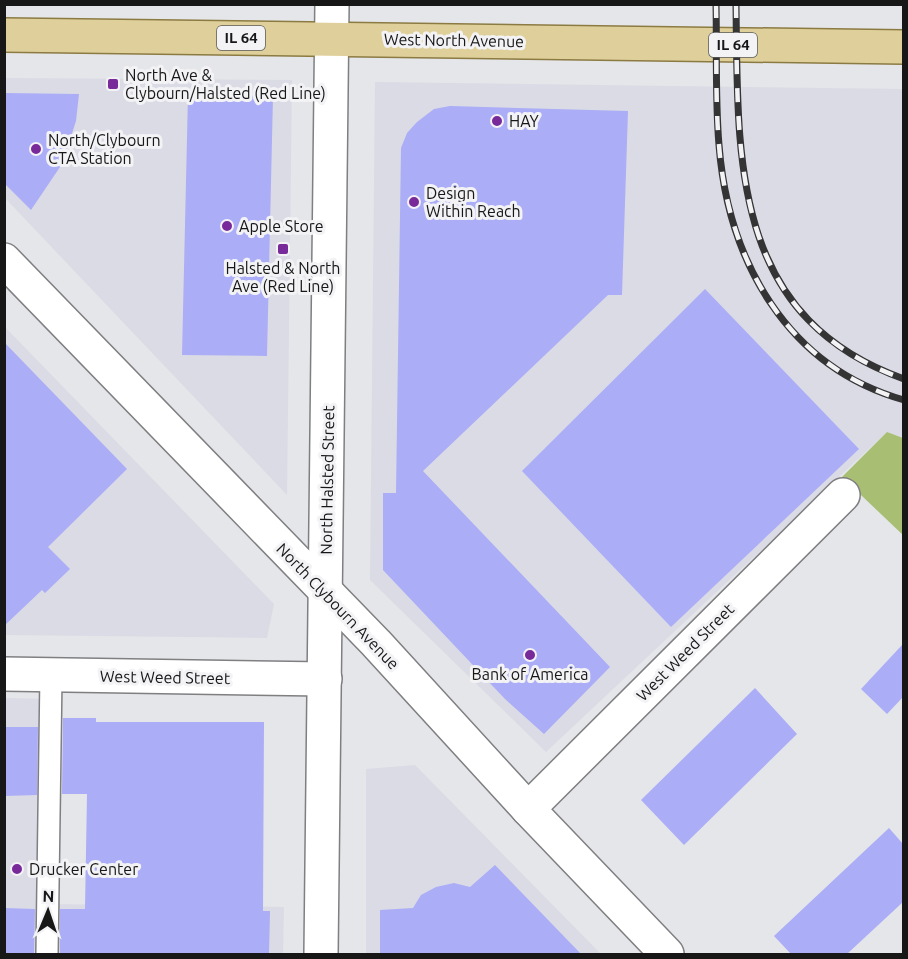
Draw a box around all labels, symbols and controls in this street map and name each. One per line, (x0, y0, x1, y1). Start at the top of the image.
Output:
road number: IL 64 (217, 26, 265, 50)
street label: West North Avenue (384, 30, 524, 50)
road number: IL 64 (709, 33, 757, 57)
place label: North Ave & Clybourn/Halsted (Red Line) (125, 66, 326, 103)
marker: North Ave & Clybourn/Halsted (Red Line) (106, 77, 120, 91)
place label: HAY (509, 112, 539, 130)
marker: HAY (490, 114, 504, 128)
place label: North/Clybourn CTA Station (48, 131, 161, 167)
marker: North/Clybourn CTA Station (29, 142, 43, 156)
place label: Design Within Reach (426, 184, 521, 220)
marker: Design Within Reach (407, 195, 421, 209)
place label: Apple Store (239, 217, 324, 235)
marker: Apple Store (220, 219, 234, 233)
marker: Halsted & North Ave (Red Line) (276, 242, 290, 256)
place label: Halsted & North Ave (Red Line) (225, 259, 341, 296)
street label: North Halsted Street (317, 405, 337, 555)
street label: North Clybourn Avenue (273, 539, 403, 673)
street label: West Weed Street (633, 599, 738, 704)
marker: Bank of America (523, 648, 537, 662)
place label: Bank of America (472, 665, 589, 683)
street label: West Weed Street (100, 667, 231, 687)
place label: Drucker Center (29, 860, 138, 878)
marker: Drucker Center (10, 862, 24, 876)
north arrow (18, 881, 78, 941)
text: N (42, 887, 55, 905)

